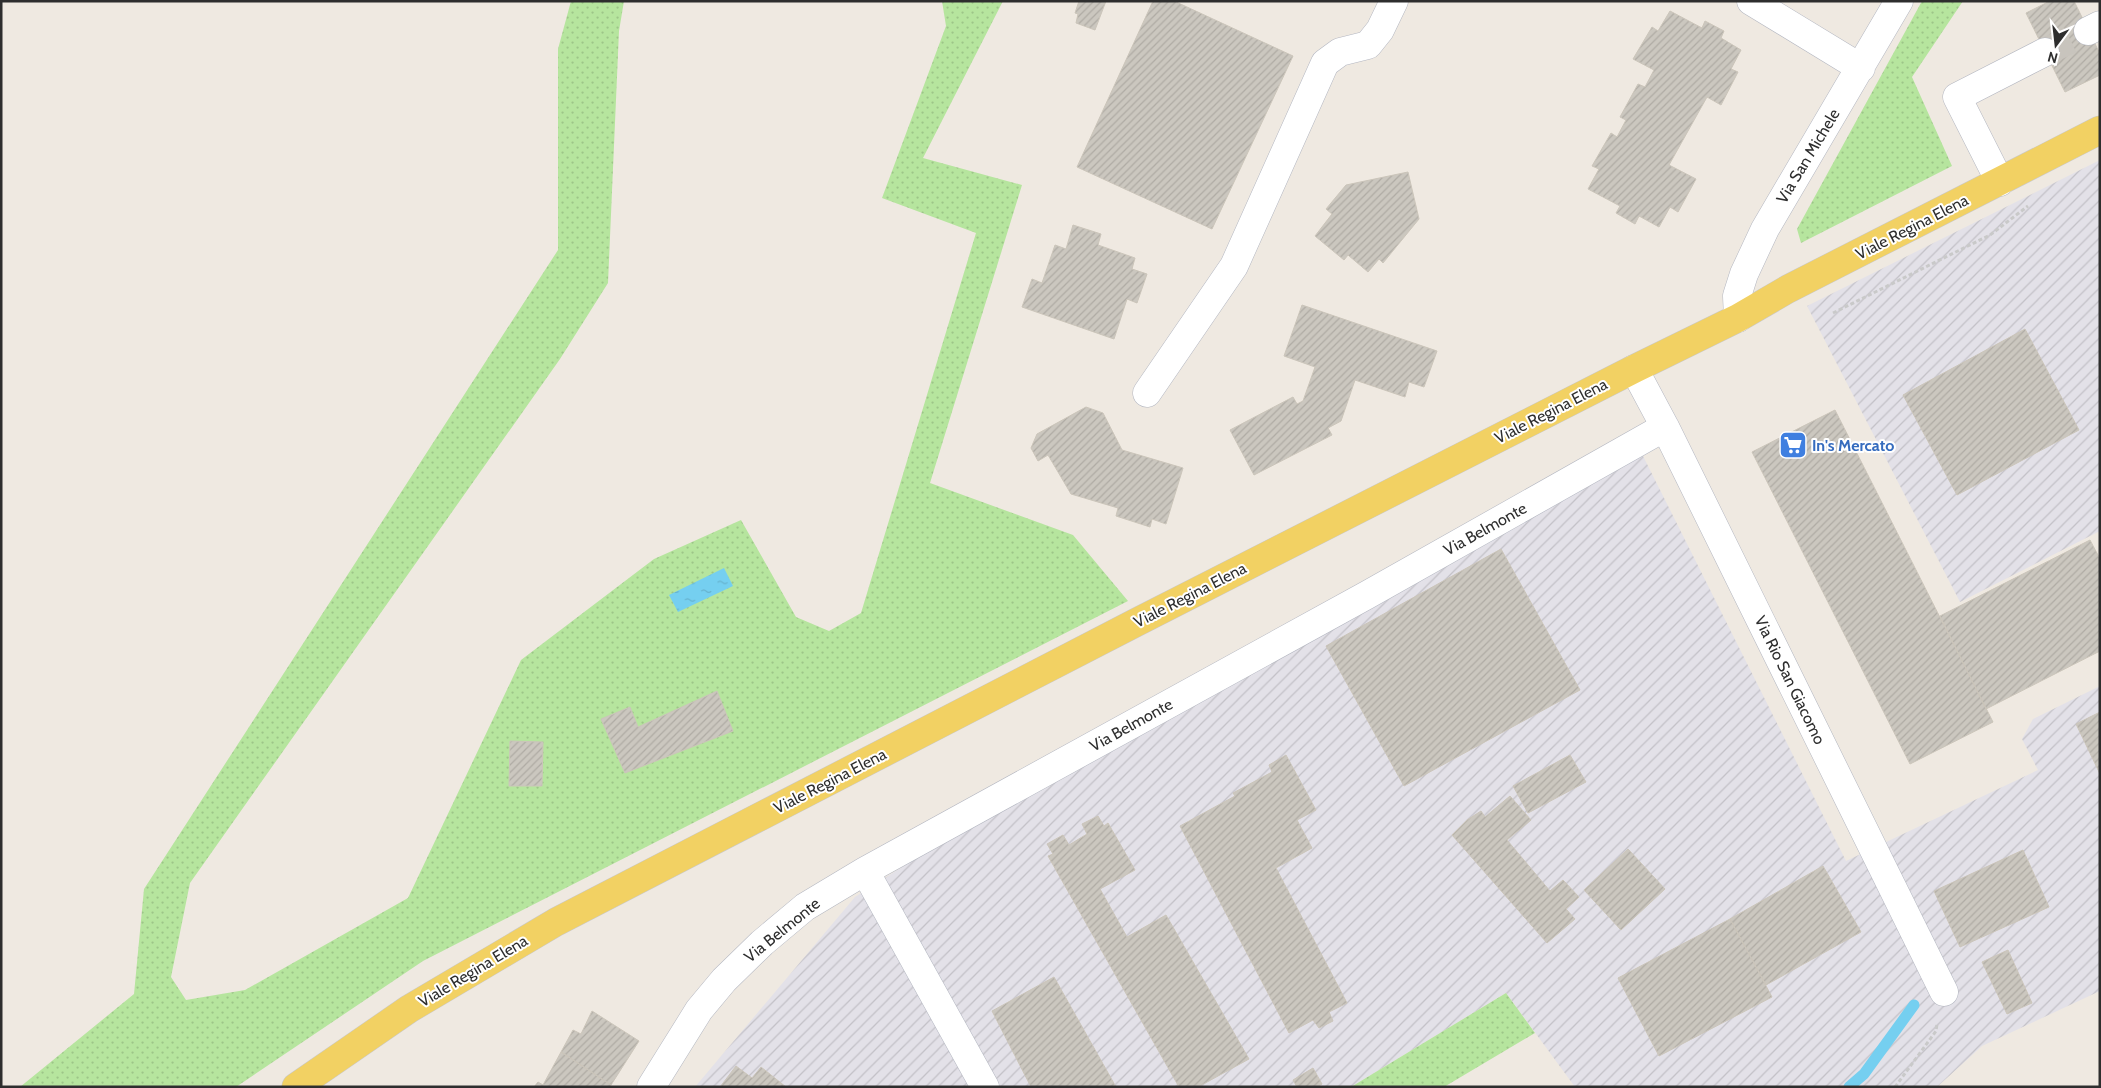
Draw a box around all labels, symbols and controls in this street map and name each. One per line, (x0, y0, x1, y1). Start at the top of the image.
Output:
north arrow (2031, 20, 2081, 70)
text: N (2046, 48, 2060, 68)
street label: Via San Michele (1772, 105, 1844, 207)
street label: Viale Regina Elena (1853, 190, 1972, 264)
street label: Viale Regina Elena (1492, 374, 1611, 448)
supermarket icon: In's Mercato (1778, 430, 1808, 460)
place label: In's Mercato (1812, 436, 1894, 455)
street label: Via Belmonte (1440, 498, 1530, 560)
street label: Viale Regina Elena (1131, 558, 1250, 632)
street label: Via Rio San Giacomo (1751, 613, 1829, 748)
street label: Via Belmonte (1086, 694, 1176, 756)
street label: Viale Regina Elena (771, 744, 890, 818)
street label: Via Belmonte (740, 894, 824, 966)
street label: Viale Regina Elena (415, 931, 531, 1011)

